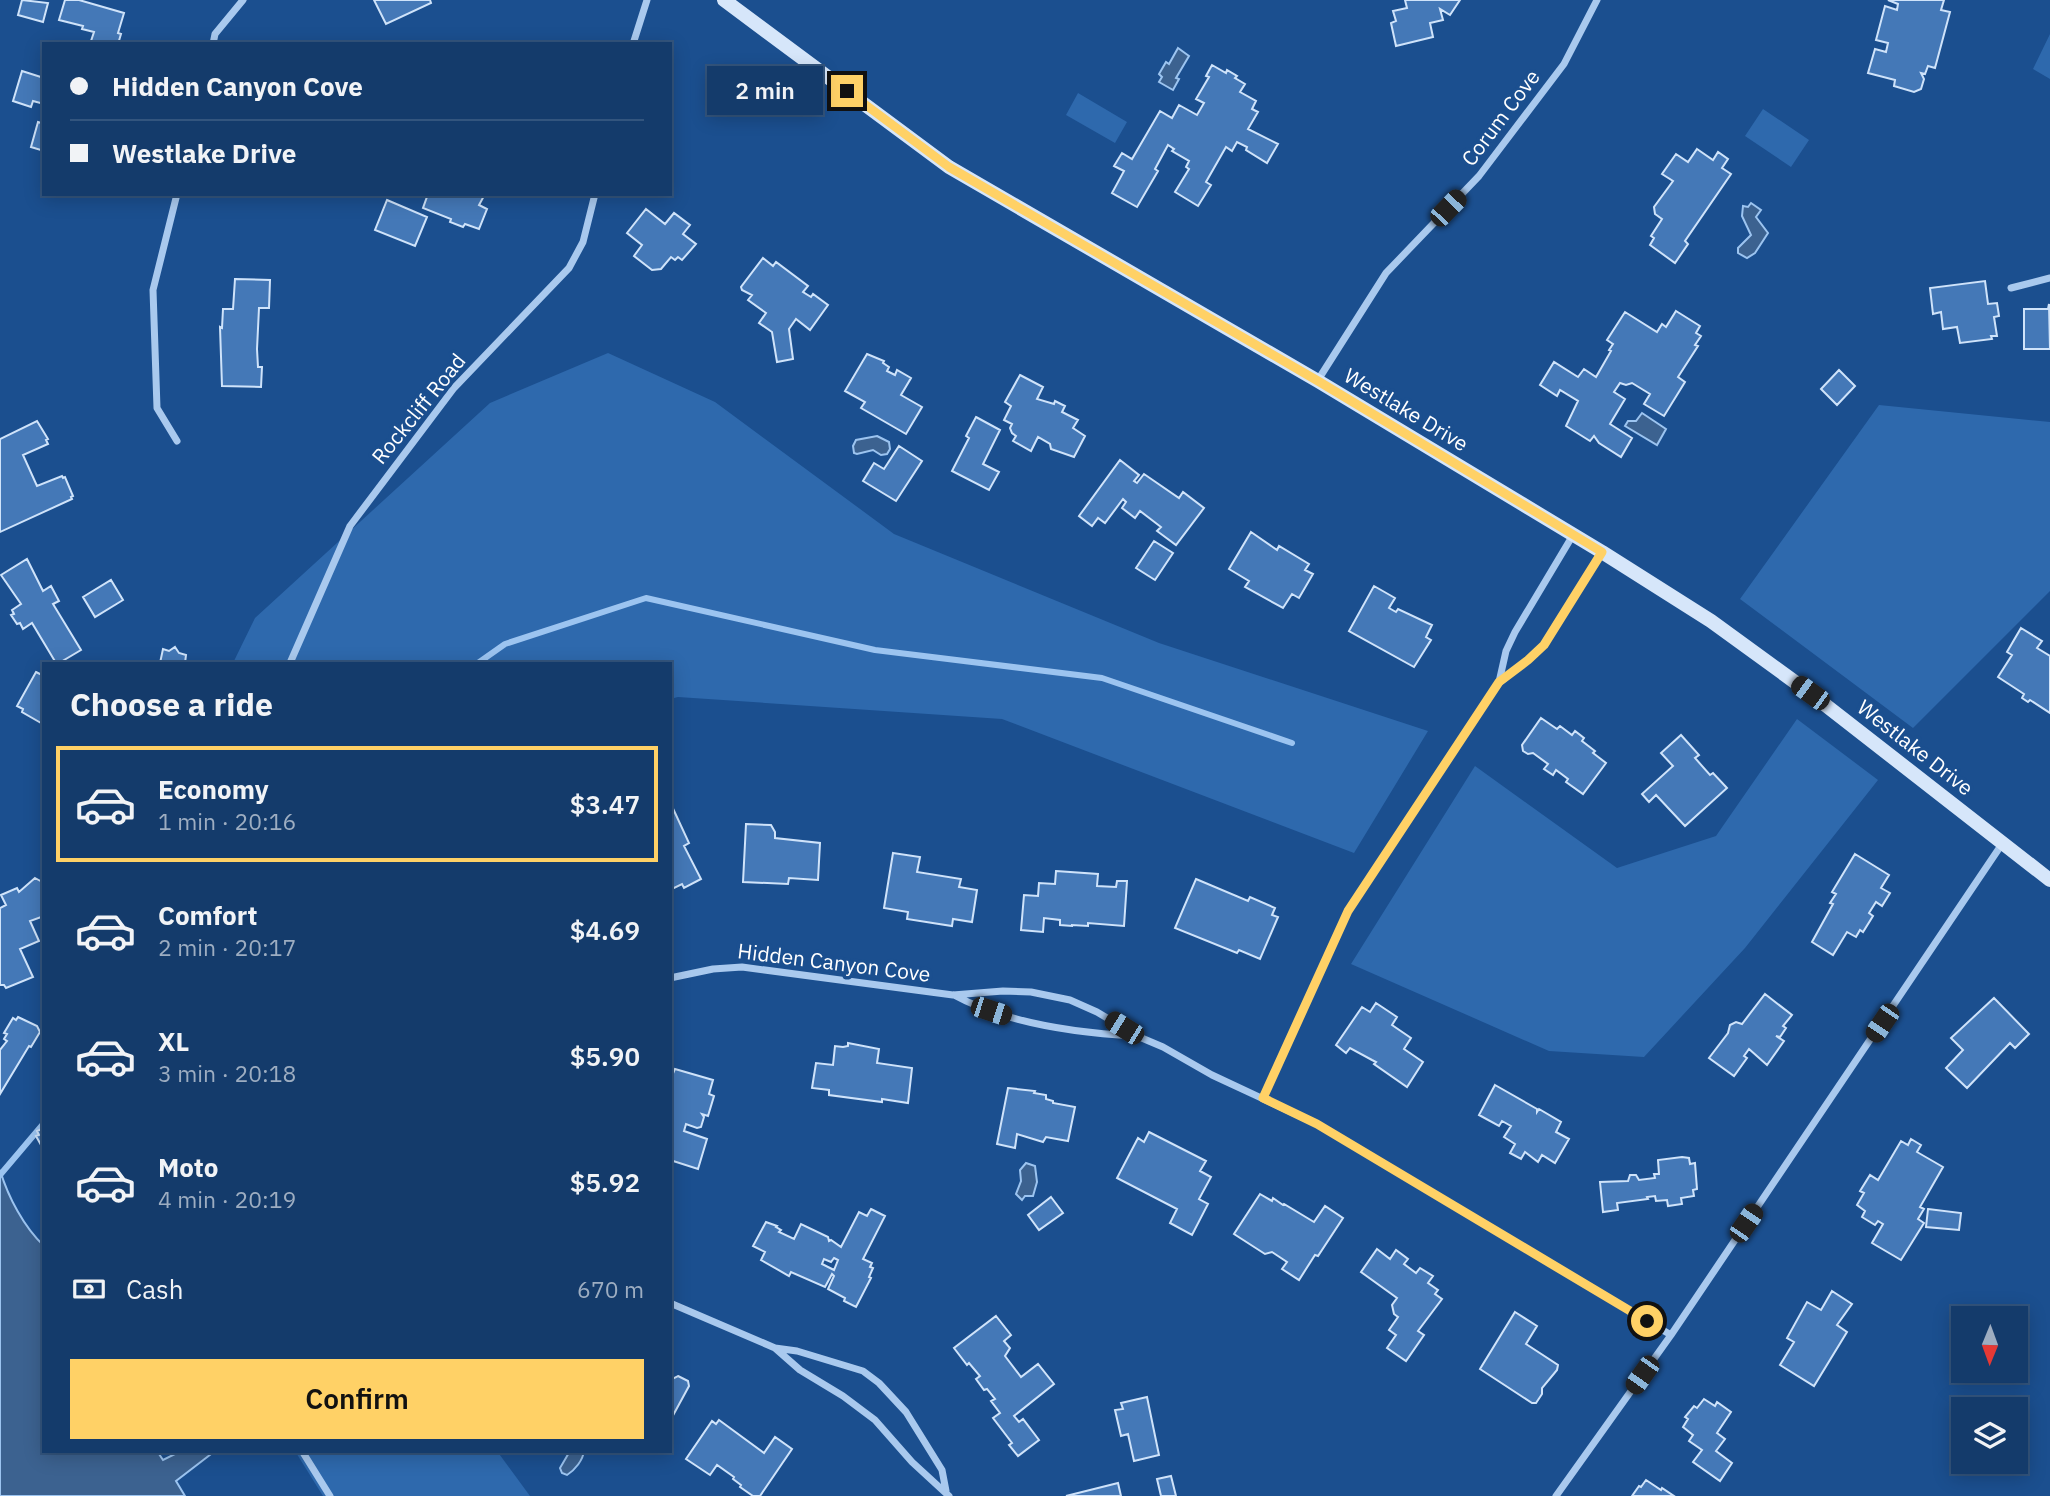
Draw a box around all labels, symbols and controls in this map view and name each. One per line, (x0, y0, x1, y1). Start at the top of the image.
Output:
street label: Corum Cove (1455, 63, 1546, 171)
callout: 2 min (707, 66, 822, 116)
text: Hidden Canyon Cove (112, 69, 363, 103)
text: 2 min (735, 75, 795, 105)
route end (831, 75, 863, 107)
text: Westlake Drive (112, 136, 296, 170)
car (1426, 186, 1471, 230)
street label: Rockcliff Road (365, 347, 471, 469)
street label: Westlake Drive (1339, 361, 1474, 457)
car (1787, 672, 1834, 714)
text: Choose a ride (70, 683, 273, 725)
street label: Westlake Drive (1852, 693, 1979, 801)
text: Economy (158, 772, 269, 806)
icon: car (74, 773, 137, 836)
text: $3.47 (570, 787, 640, 821)
text: 1 min · 20:16 (158, 806, 296, 836)
text: Comfort (158, 898, 257, 932)
icon: car (74, 899, 137, 962)
text: $4.69 (570, 913, 640, 947)
text: 2 min · 20:17 (158, 932, 296, 962)
street label: Hidden Canyon Cove (736, 936, 932, 988)
car (968, 995, 1015, 1027)
car (1862, 1000, 1903, 1046)
car (1101, 1008, 1148, 1048)
text: XL (158, 1024, 189, 1058)
icon: car (74, 1025, 137, 1088)
text: $5.90 (570, 1039, 640, 1073)
text: 3 min · 20:18 (158, 1058, 296, 1088)
text: Moto (158, 1150, 218, 1184)
icon: car (74, 1151, 137, 1214)
text: $5.92 (570, 1165, 640, 1199)
text: 4 min · 20:19 (158, 1184, 296, 1214)
car (1726, 1200, 1767, 1246)
icon: cash (70, 1270, 108, 1308)
text: Cash (126, 1272, 183, 1306)
text: 670 m (577, 1274, 644, 1304)
route start (1631, 1305, 1663, 1337)
north arrow (1951, 1306, 2028, 1382)
map controls (1951, 1306, 2028, 1474)
car (1622, 1352, 1663, 1398)
button: Confirm (70, 1359, 644, 1439)
button: layers (1951, 1397, 2028, 1474)

